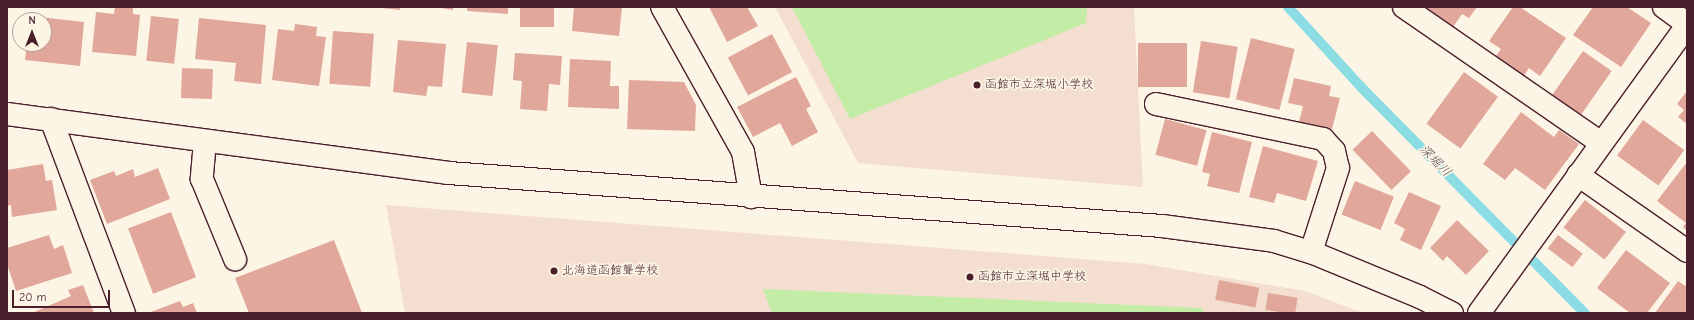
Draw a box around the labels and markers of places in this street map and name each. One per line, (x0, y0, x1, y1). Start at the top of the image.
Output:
place label: 函館市立深堀小学校 (985, 78, 1093, 92)
marker: 函館市立深堀小学校 (972, 80, 982, 90)
place label: 北海道函館聾学校 (562, 264, 658, 278)
marker: 北海道函館聾学校 (549, 266, 559, 276)
place label: 函館市立深堀中学校 (978, 270, 1086, 284)
marker: 函館市立深堀中学校 (965, 272, 975, 282)

